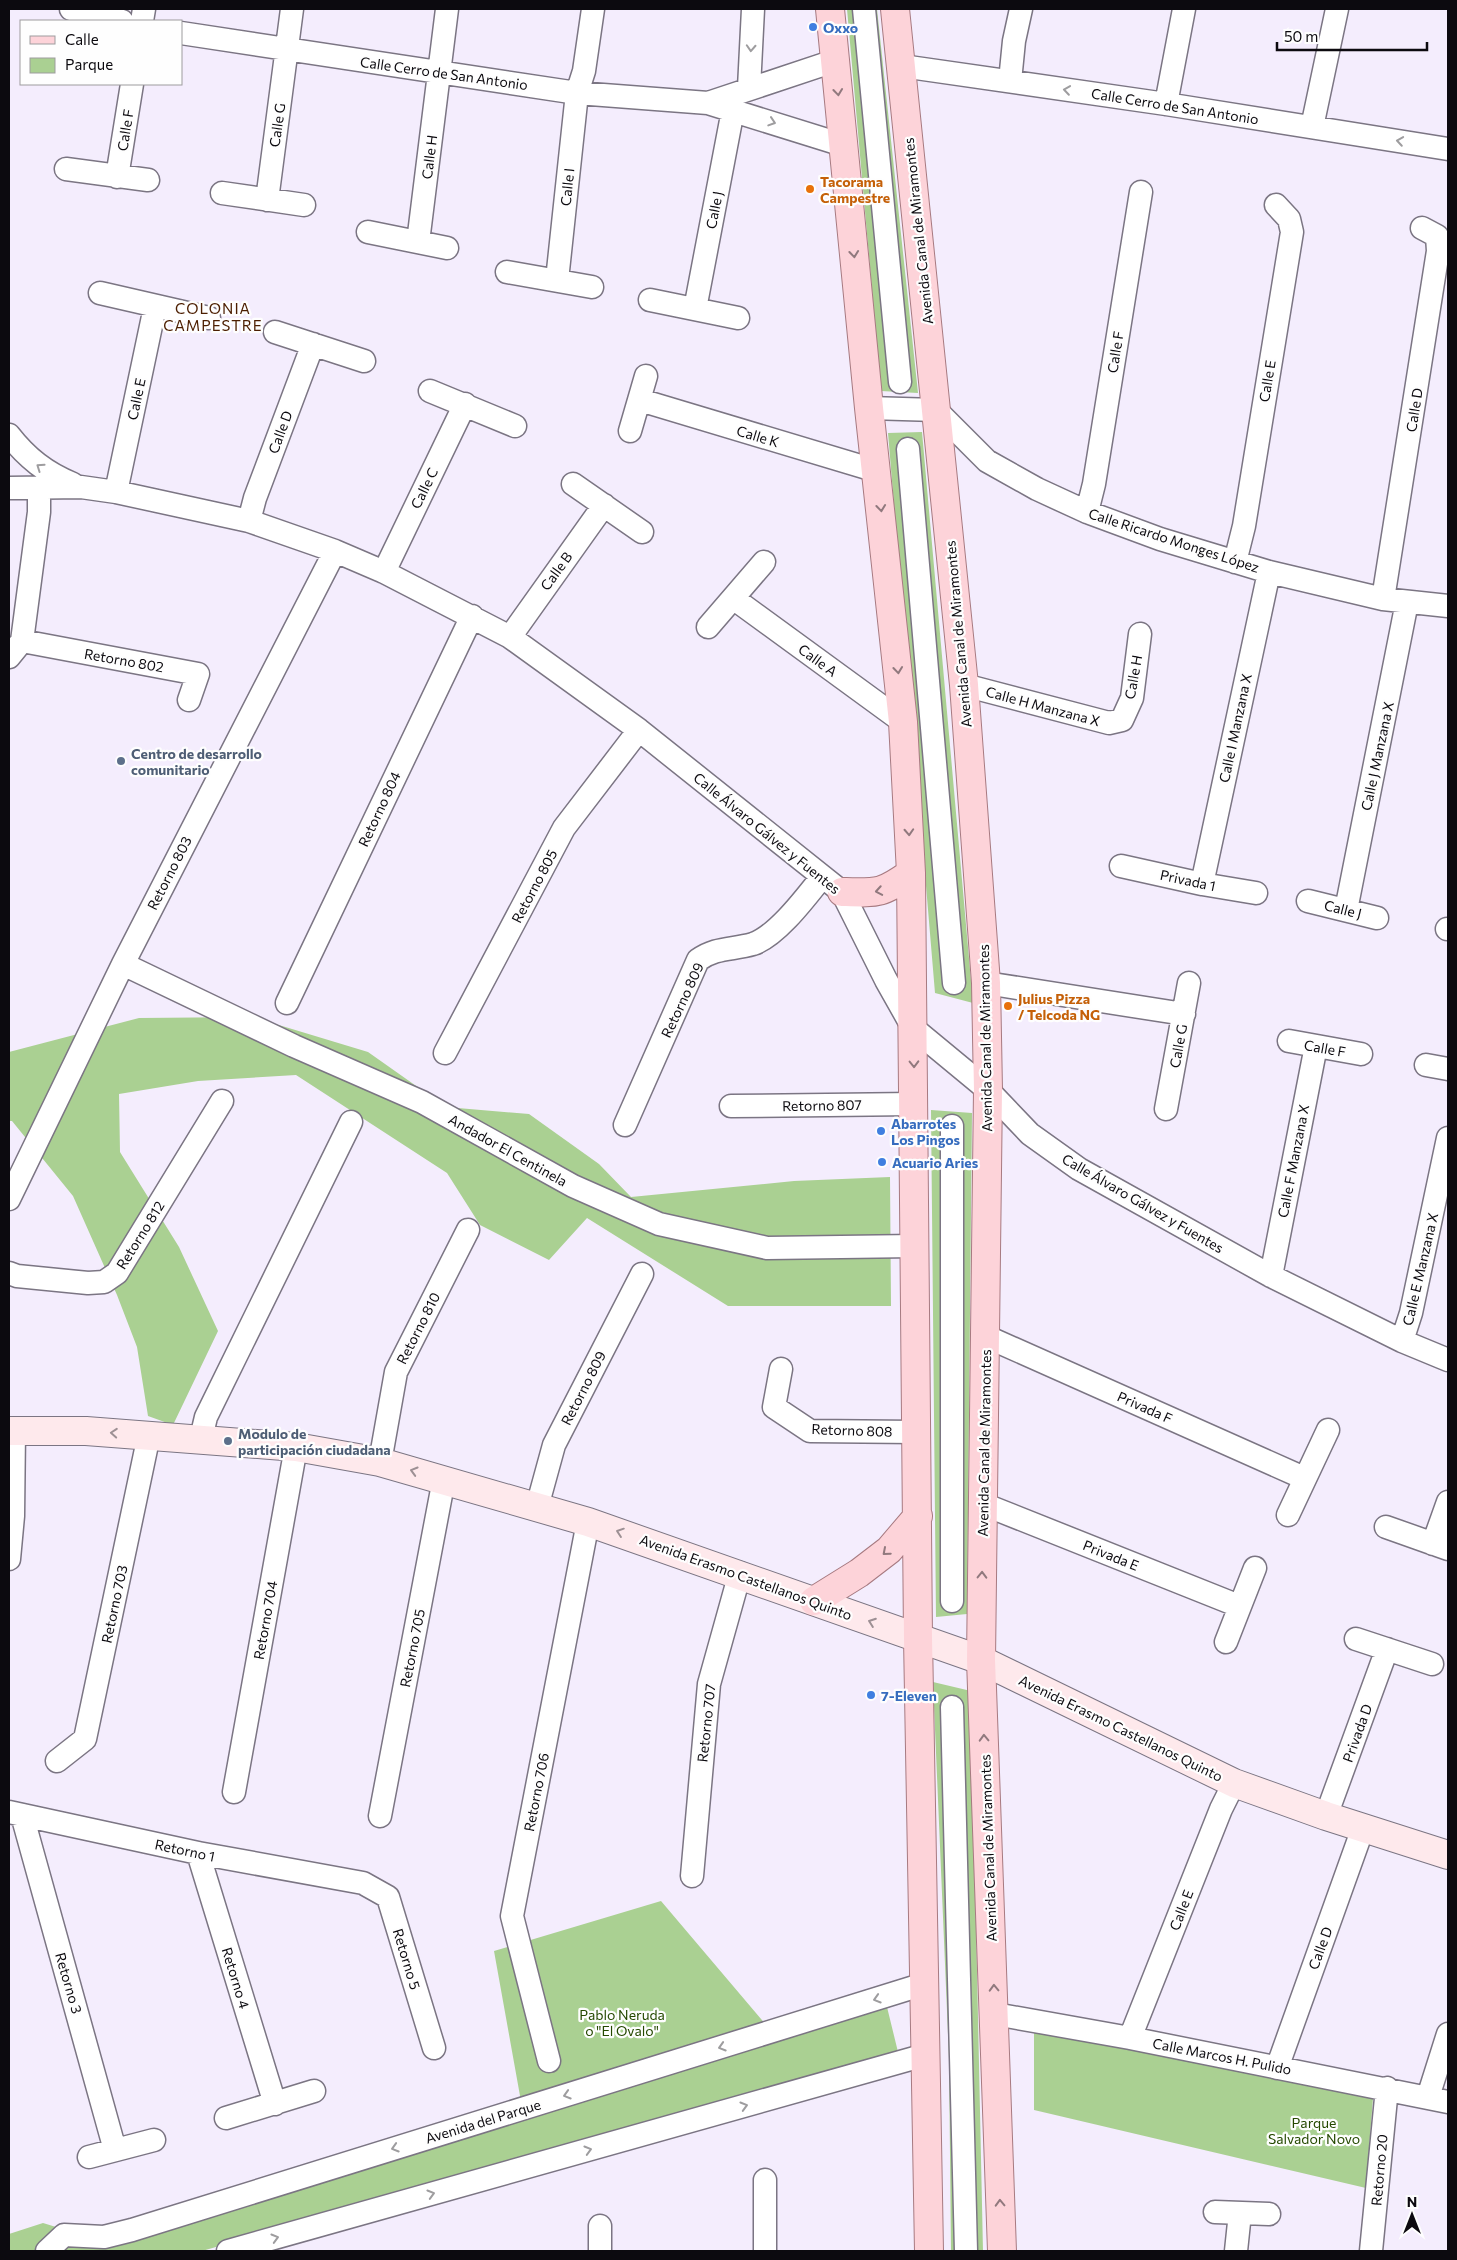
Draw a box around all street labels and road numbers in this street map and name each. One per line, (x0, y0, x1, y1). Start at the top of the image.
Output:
street label: Calle Cerro de San Antonio (359, 53, 529, 93)
street label: Calle Cerro de San Antonio (1090, 84, 1260, 128)
street label: Calle G (265, 102, 289, 148)
street label: Calle F (113, 108, 137, 152)
street label: Calle H (418, 134, 440, 180)
street label: Avenida Canal de Miramontes (900, 137, 936, 325)
street label: Calle I (557, 167, 577, 207)
street label: Calle J (702, 190, 726, 230)
street label: Calle F (1103, 330, 1127, 374)
street label: Calle E (1255, 359, 1279, 403)
street label: Calle E (123, 376, 149, 422)
street label: Calle D (1402, 387, 1426, 433)
street label: Calle D (264, 408, 296, 456)
street label: Calle K (735, 422, 781, 450)
street label: Calle C (407, 465, 441, 511)
street label: Calle Ricardo Monges López (1087, 504, 1262, 576)
street label: Avenida Canal de Miramontes (941, 540, 975, 728)
street label: Calle B (536, 549, 576, 593)
street label: Calle A (795, 640, 841, 680)
street label: Retorno 802 (83, 645, 165, 675)
street label: Calle H (1121, 654, 1145, 700)
street label: Calle I Manzana X (1215, 672, 1255, 784)
street label: Calle H Manzana X (984, 683, 1102, 729)
street label: Calle J Manzana X (1357, 700, 1397, 812)
street label: Retorno 804 (354, 768, 404, 849)
street label: Calle Álvaro Gálvez y Fuentes (690, 769, 844, 897)
street label: Retorno 803 (143, 833, 195, 913)
street label: Retorno 805 (508, 846, 560, 926)
street label: Privada 1 (1159, 866, 1217, 894)
street label: Calle J (1322, 896, 1364, 922)
street label: Avenida Canal de Miramontes (975, 944, 995, 1132)
street label: Retorno 809 (657, 960, 707, 1040)
street label: Calle G (1166, 1023, 1190, 1069)
street label: Calle F (1303, 1036, 1347, 1060)
street label: Retorno 807 (782, 1096, 862, 1114)
street label: Calle F Manzana X (1274, 1103, 1312, 1219)
street label: Andador El Centinela (446, 1110, 570, 1190)
street label: Calle Álvaro Gálvez y Fuentes (1059, 1150, 1227, 1256)
street label: Retorno 812 (112, 1198, 168, 1272)
street label: Calle E Manzana X (1399, 1211, 1441, 1327)
street label: Retorno 810 (393, 1289, 443, 1367)
street label: Retorno 809 (557, 1348, 609, 1428)
street label: Avenida Canal de Miramontes (974, 1349, 994, 1537)
street label: Privada F (1115, 1387, 1175, 1427)
street label: Retorno 808 (811, 1420, 893, 1440)
street label: Avenida Erasmo Castellanos Quinto (637, 1531, 855, 1623)
street label: Privada E (1081, 1536, 1141, 1574)
street label: Retorno 703 (97, 1563, 131, 1645)
street label: Retorno 704 (250, 1579, 280, 1661)
street label: Retorno 705 (396, 1607, 428, 1689)
street label: Avenida Erasmo Castellanos Quinto (1016, 1671, 1226, 1785)
street label: Retorno 707 (693, 1683, 719, 1763)
street label: Privada D (1339, 1702, 1375, 1764)
street label: Retorno 706 (520, 1751, 552, 1833)
street label: Avenida Canal de Miramontes (976, 1754, 1000, 1942)
street label: Retorno 1 (153, 1835, 217, 1865)
street label: Calle E (1165, 1887, 1197, 1933)
street label: Calle D (1304, 1924, 1336, 1972)
street label: Retorno 5 (390, 1926, 424, 1992)
street label: Retorno 4 (219, 1945, 254, 2011)
street label: Retorno 3 (52, 1950, 86, 2016)
street label: Calle Marcos H. Pulido (1151, 2034, 1293, 2078)
street label: Avenida del Parque (423, 2095, 543, 2147)
street label: Retorno 20 (1367, 2134, 1391, 2206)

